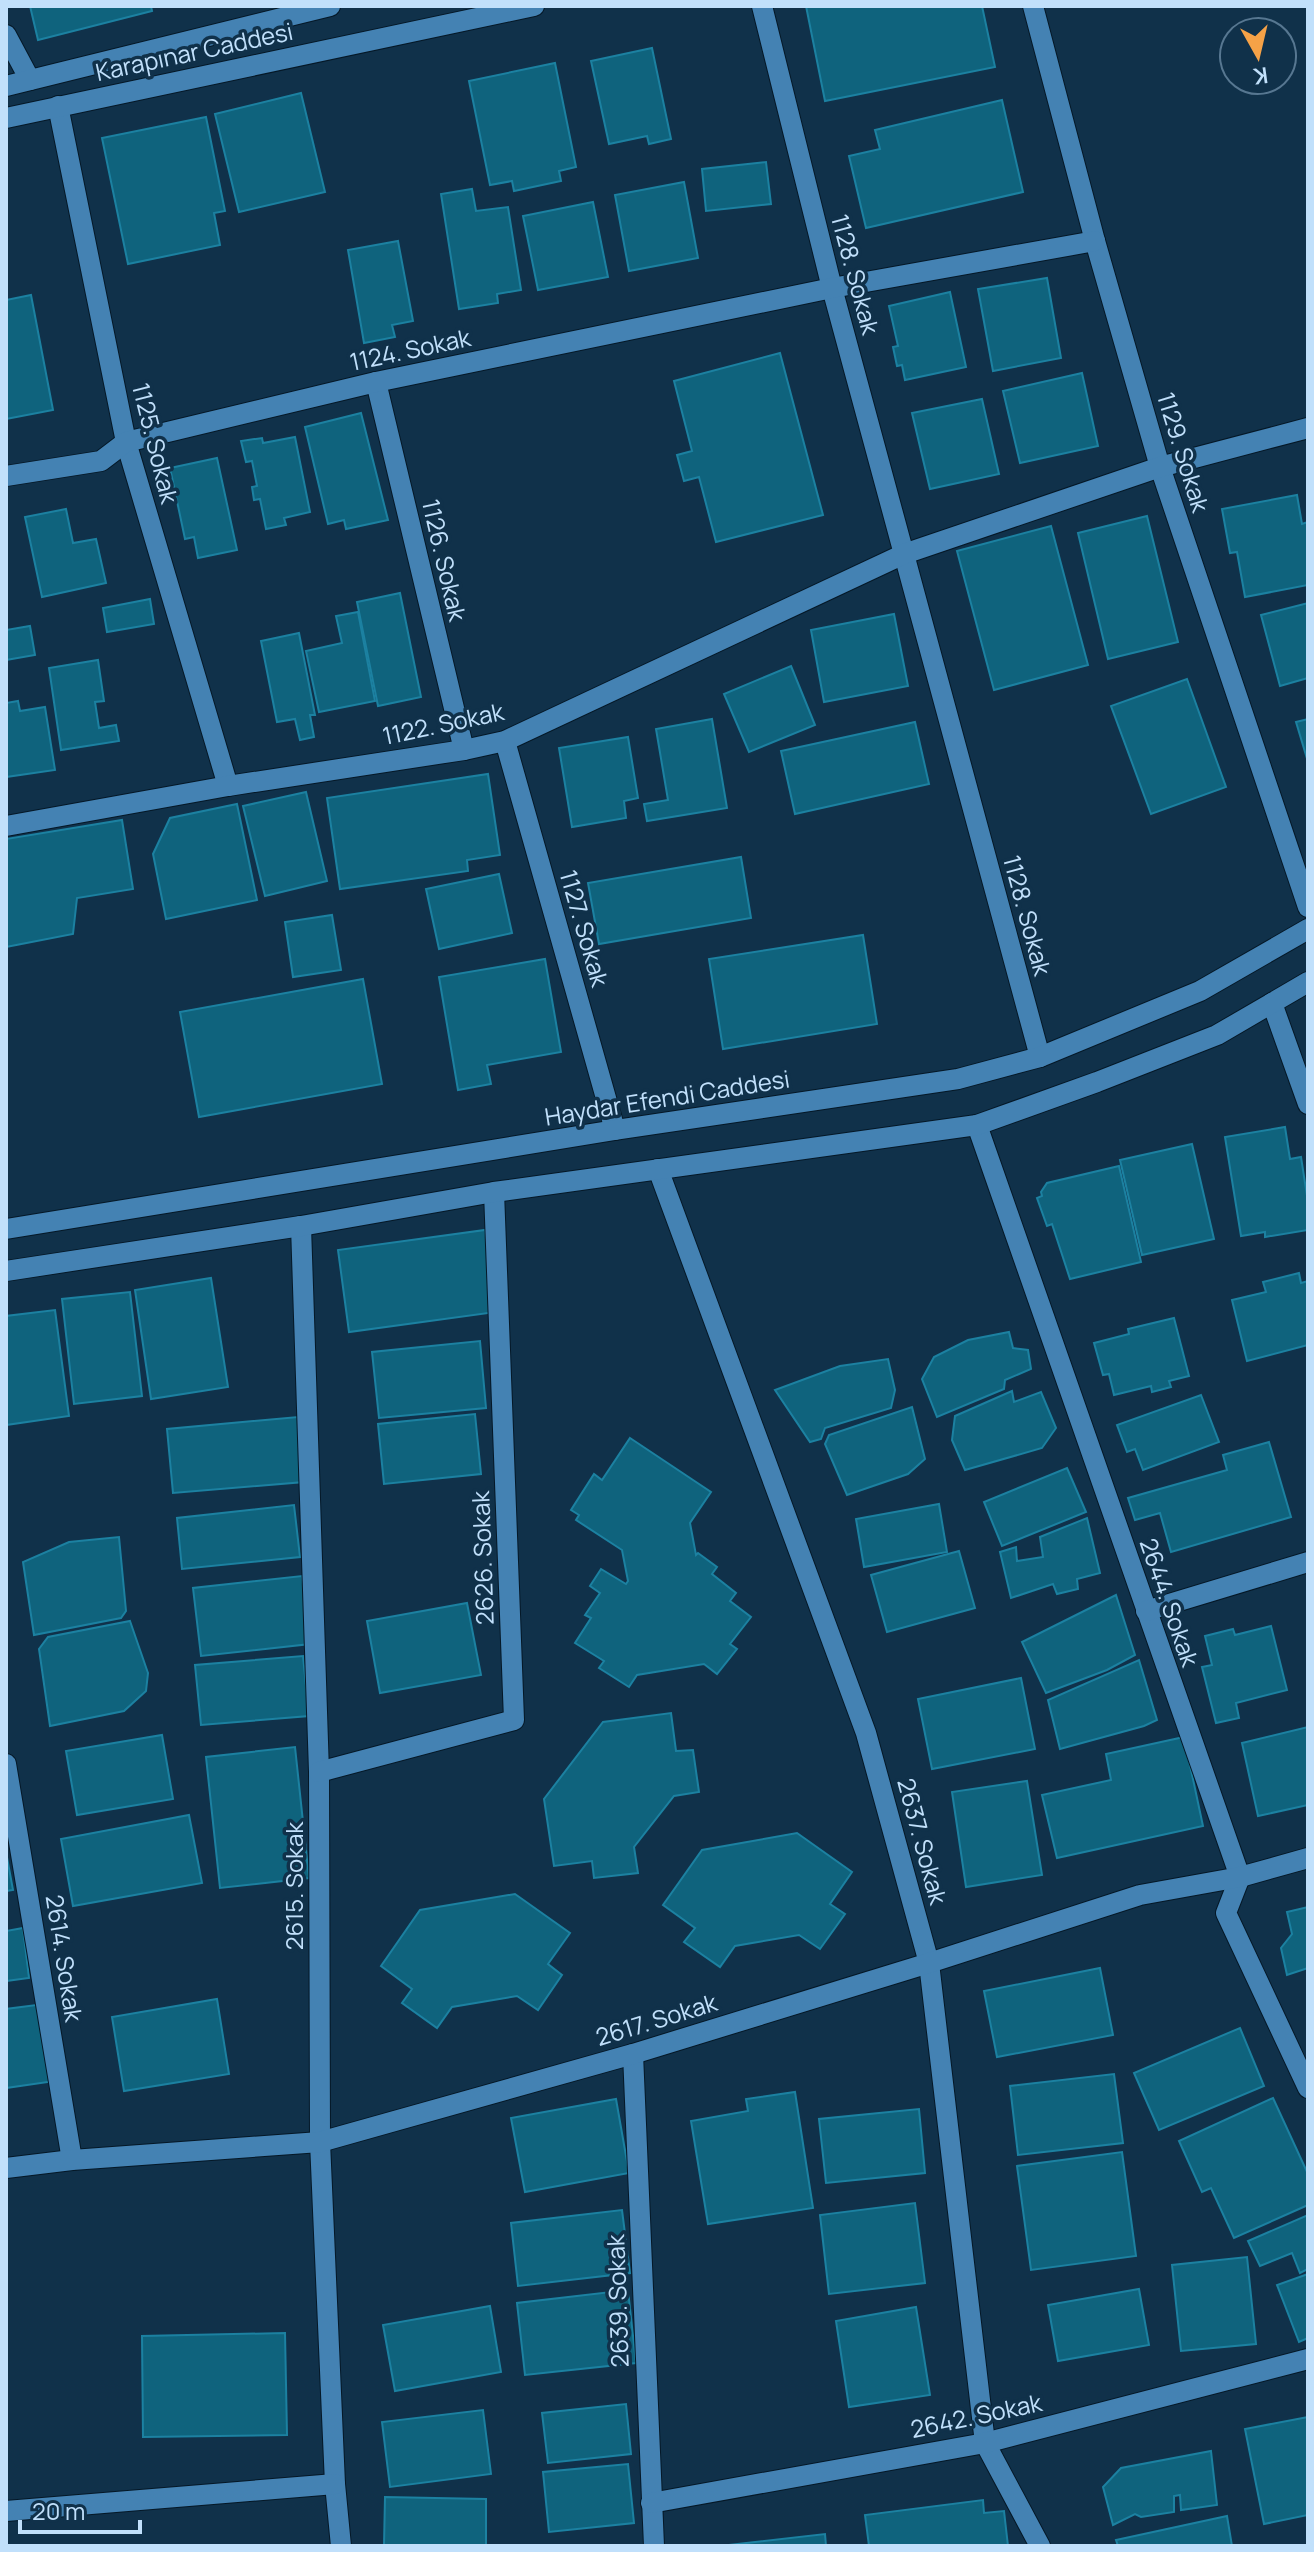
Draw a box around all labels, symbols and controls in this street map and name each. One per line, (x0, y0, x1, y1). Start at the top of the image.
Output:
street label: Karapınar Caddesi (92, 14, 296, 88)
north arrow (1218, 16, 1298, 96)
text: K (1251, 60, 1270, 92)
street label: 1128. Sokak (824, 210, 888, 339)
street label: 1124. Sokak (347, 320, 474, 378)
street label: 1125. Sokak (125, 379, 187, 508)
street label: 1129. Sokak (1150, 388, 1218, 517)
street label: 1126. Sokak (415, 496, 475, 625)
street label: 1122. Sokak (379, 694, 508, 752)
street label: 1128. Sokak (996, 851, 1060, 980)
street label: 1127. Sokak (553, 866, 618, 991)
street label: Haydar Efendi Caddesi (542, 1061, 792, 1133)
street label: 2626. Sokak (463, 1489, 501, 1626)
street label: 2644. Sokak (1133, 1533, 1208, 1672)
street label: 2637. Sokak (890, 1774, 956, 1909)
street label: 2615. Sokak (277, 1821, 310, 1950)
street label: 2614. Sokak (39, 1892, 91, 2025)
street label: 2617. Sokak (591, 1985, 722, 2053)
street label: 2639. Sokak (598, 2233, 636, 2368)
street label: 2642. Sokak (907, 2385, 1046, 2445)
scale bar (20, 2484, 140, 2534)
text: 20 m (32, 2494, 85, 2527)

